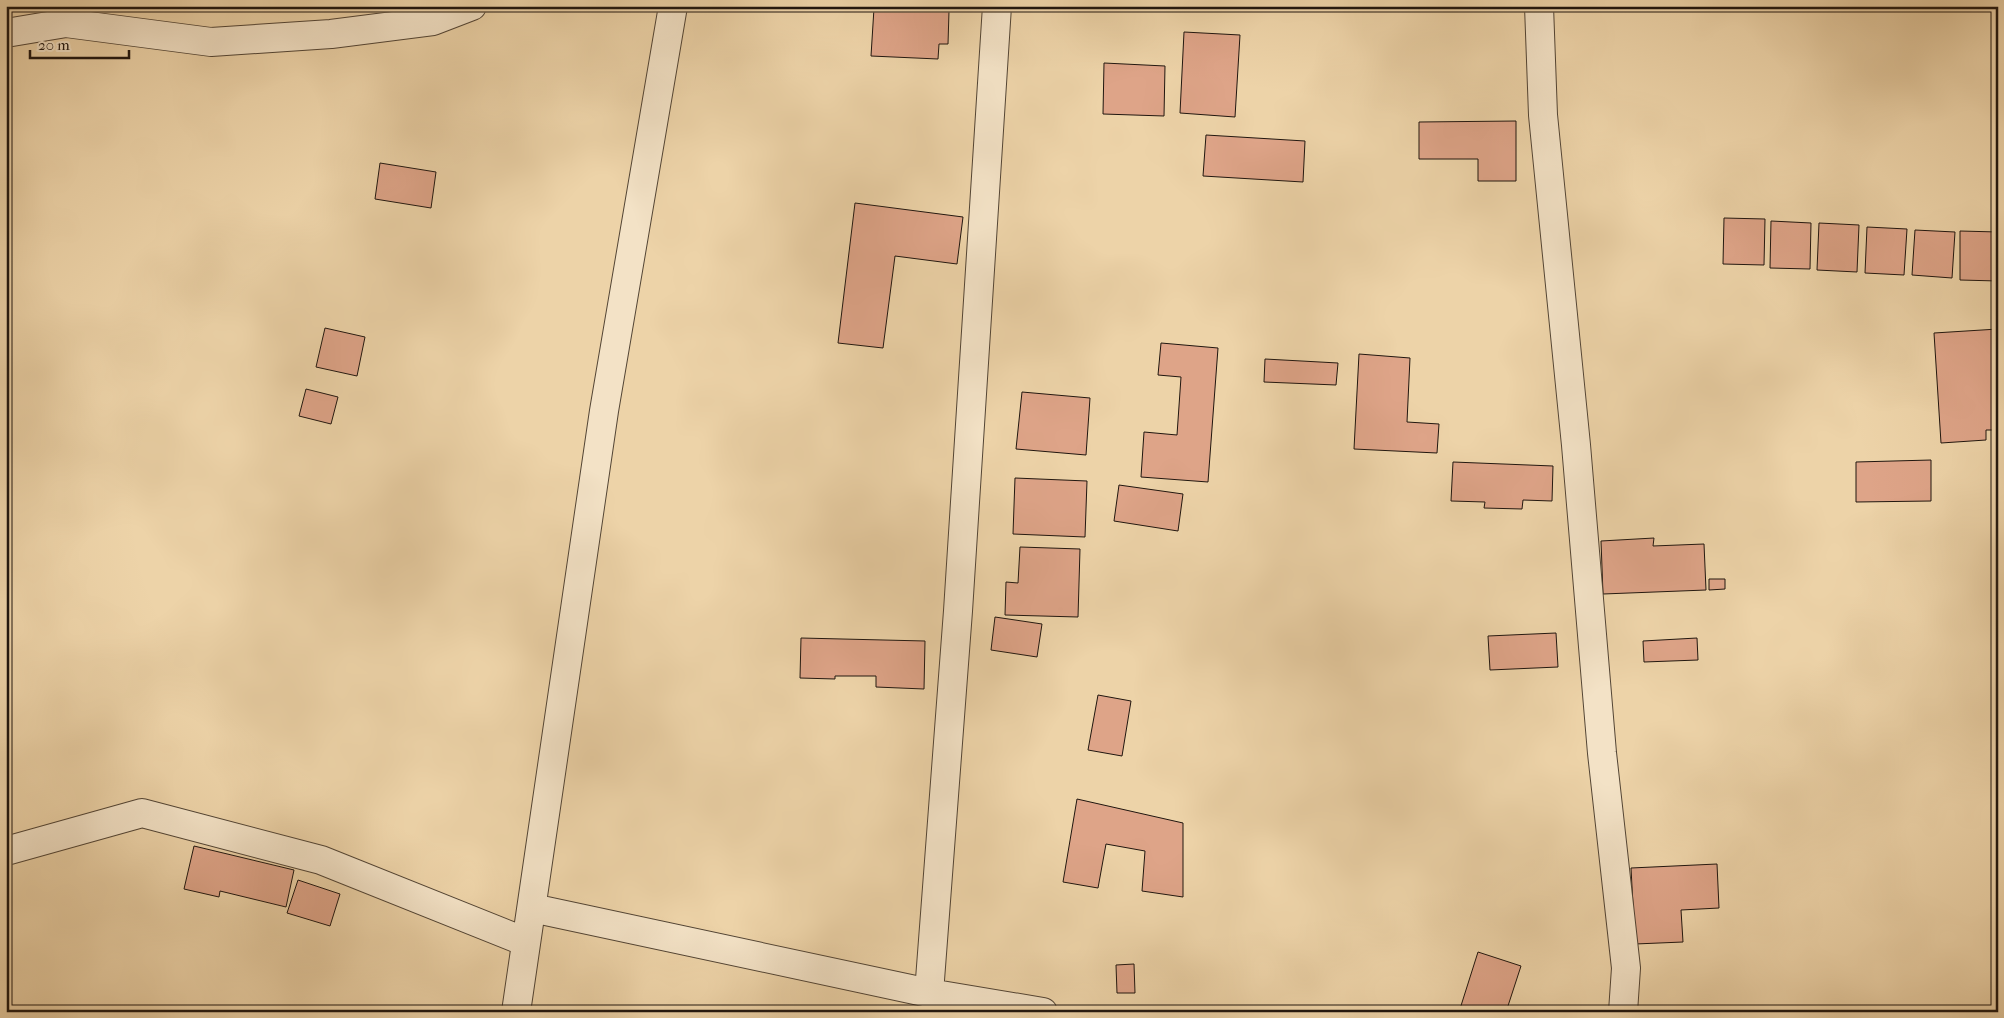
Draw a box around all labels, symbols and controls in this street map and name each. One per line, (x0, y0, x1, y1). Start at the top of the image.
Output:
scale bar (30, 28, 129, 60)
text: 20 m (38, 36, 70, 54)

